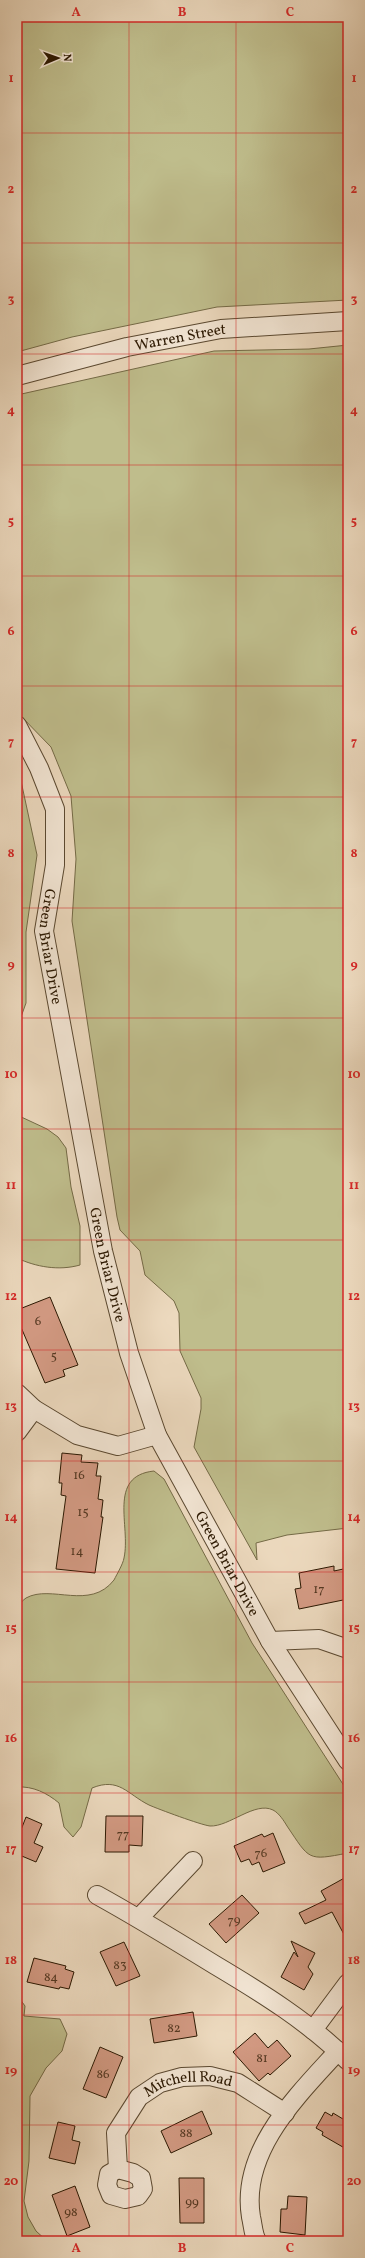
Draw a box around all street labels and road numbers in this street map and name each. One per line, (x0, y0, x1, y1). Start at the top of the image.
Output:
street label: Warren Street (133, 320, 227, 357)
street label: Green Briar Drive (32, 887, 66, 1006)
street label: Green Briar Drive (83, 1206, 130, 1325)
street label: Green Briar Drive (189, 1508, 264, 1621)
street label: Mitchell Road (140, 2067, 235, 2103)

